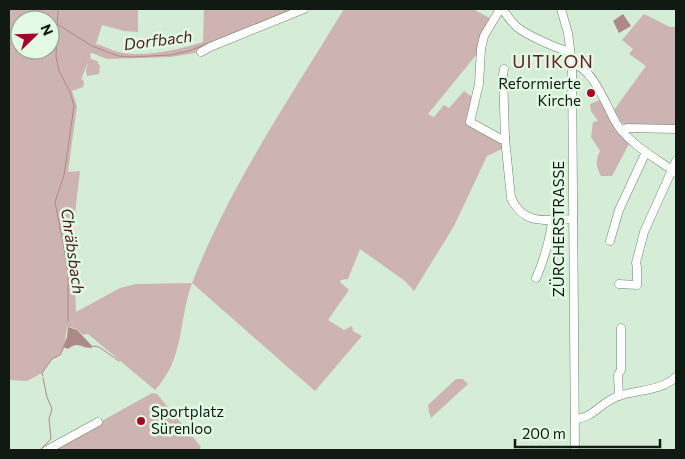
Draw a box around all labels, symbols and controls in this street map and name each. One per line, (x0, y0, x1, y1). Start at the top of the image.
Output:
north arrow (10, 10, 60, 60)
text: N (38, 22, 57, 38)
water label: Dorfbach (123, 26, 193, 53)
district label: UITIKON (512, 50, 594, 72)
place label: Reformierte Kirche (498, 74, 581, 109)
marker: Reformierte Kirche (585, 87, 597, 99)
street label: ZÜRCHERSTRASSE (549, 161, 567, 297)
water label: Chräbsbach (58, 207, 89, 295)
place label: Sportplatz Sürenloo (151, 402, 224, 437)
marker: Sportplatz Sürenloo (135, 415, 147, 427)
scale bar (515, 416, 660, 448)
text: 200 m (522, 424, 566, 442)

